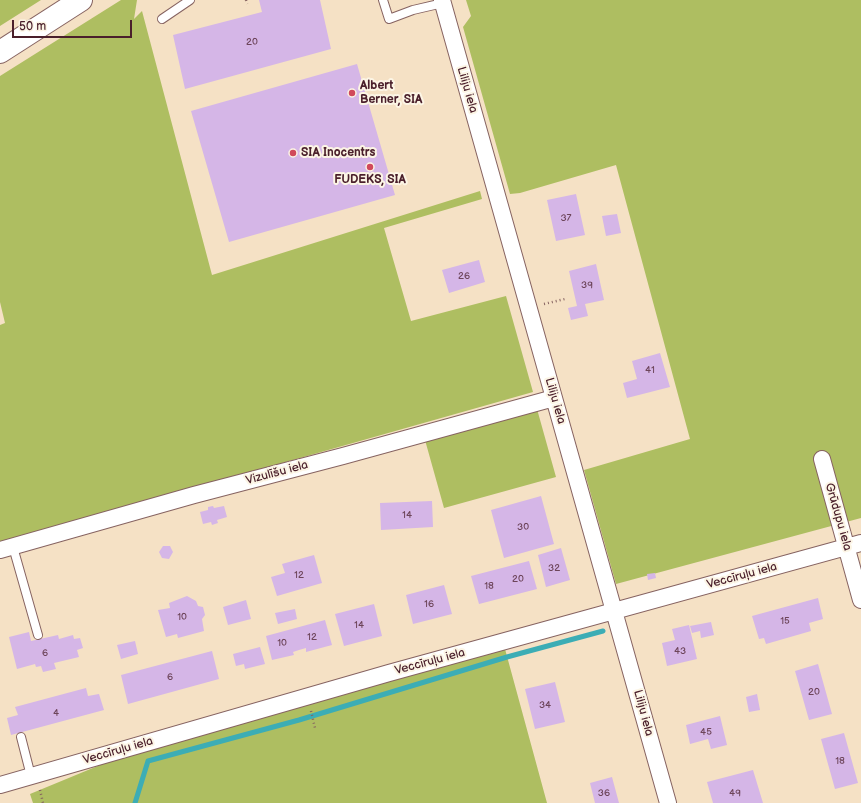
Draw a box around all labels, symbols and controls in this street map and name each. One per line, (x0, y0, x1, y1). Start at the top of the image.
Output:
scale bar (14, 12, 134, 38)
text: 50 m (19, 19, 46, 34)
house number: 20 (246, 36, 258, 48)
street label: Liliju iela (454, 65, 480, 115)
place label: Albert Berner, SIA (360, 79, 422, 107)
marker: Albert Berner, SIA (347, 88, 357, 98)
place label: SIA Inocentrs (301, 146, 375, 160)
marker: SIA Inocentrs (288, 148, 298, 158)
marker: FUDEKS, SIA (365, 162, 375, 172)
place label: FUDEKS, SIA (334, 173, 406, 187)
house number: 37 (560, 212, 572, 224)
house number: 26 (458, 270, 470, 282)
house number: 39 (581, 279, 593, 291)
house number: 41 (645, 364, 655, 376)
street label: Liliju iela (542, 376, 568, 426)
street label: Vizulīšu iela (244, 458, 310, 488)
street label: Grūdupu iela (821, 481, 855, 553)
house number: 14 (402, 509, 412, 521)
house number: 30 (517, 521, 529, 533)
street label: Veccīruļu iela (705, 560, 779, 592)
house number: 32 (548, 562, 560, 574)
house number: 12 (294, 569, 304, 581)
house number: 20 (512, 573, 524, 585)
house number: 18 (484, 580, 494, 592)
house number: 16 (424, 598, 434, 610)
house number: 10 (177, 611, 187, 623)
house number: 15 (780, 615, 790, 627)
house number: 14 (354, 619, 364, 631)
house number: 12 (307, 631, 317, 643)
house number: 10 (277, 637, 287, 649)
house number: 43 (674, 645, 686, 657)
street label: Veccīruļu iela (393, 646, 467, 678)
house number: 6 (42, 647, 48, 659)
house number: 6 (167, 671, 173, 683)
house number: 20 (808, 686, 820, 698)
street label: Liliju iela (630, 688, 656, 738)
house number: 34 (539, 699, 551, 711)
house number: 4 (53, 707, 59, 719)
house number: 45 (700, 726, 712, 738)
street label: Veccīruļu iela (81, 734, 155, 768)
house number: 18 (835, 755, 845, 767)
house number: 36 (598, 787, 610, 799)
house number: 49 (729, 787, 741, 799)

